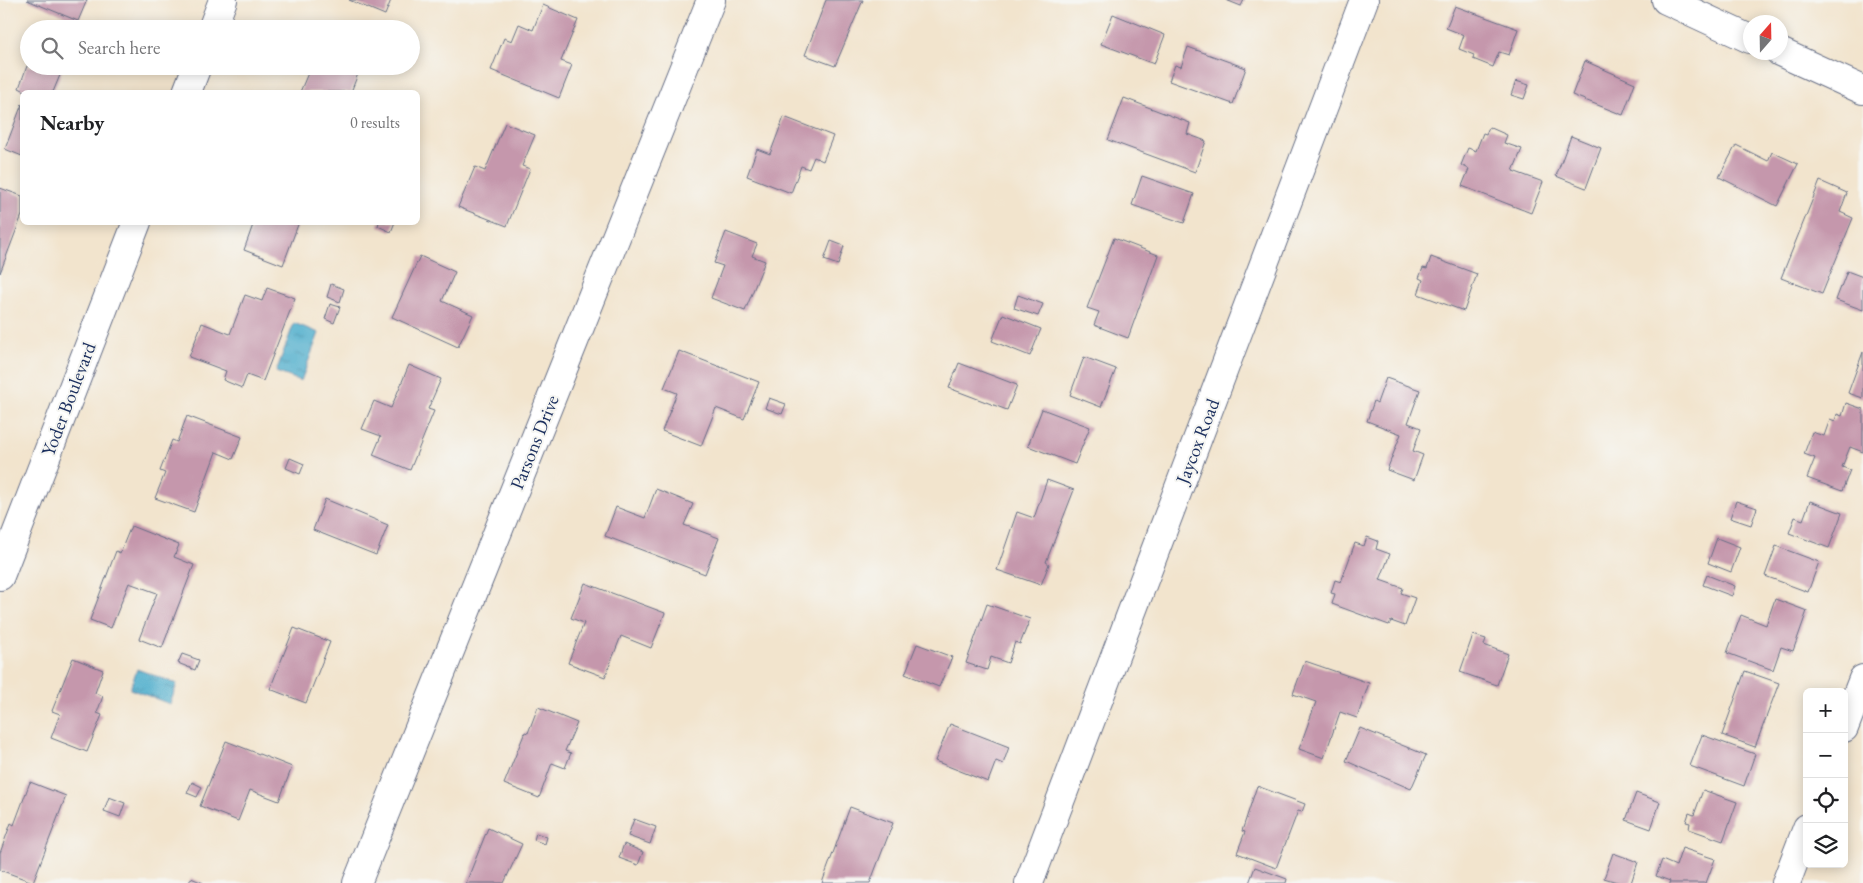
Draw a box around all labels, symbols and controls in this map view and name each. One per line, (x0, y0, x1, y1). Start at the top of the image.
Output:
north arrow (1743, 15, 1788, 60)
search box (20, 20, 420, 75)
icon: search (38, 34, 66, 62)
text: Search here (78, 35, 160, 60)
text: Nearby (40, 109, 104, 136)
text: 0 results (350, 112, 400, 133)
street label: Yoder Boulevard (35, 338, 102, 460)
street label: Parsons Drive (504, 391, 565, 493)
street label: Jaycox Road (1169, 395, 1225, 489)
map controls (1803, 688, 1848, 868)
button: + (1803, 688, 1848, 733)
button: − (1803, 733, 1848, 778)
button: locate (1803, 778, 1848, 823)
button: layers (1803, 823, 1848, 868)

